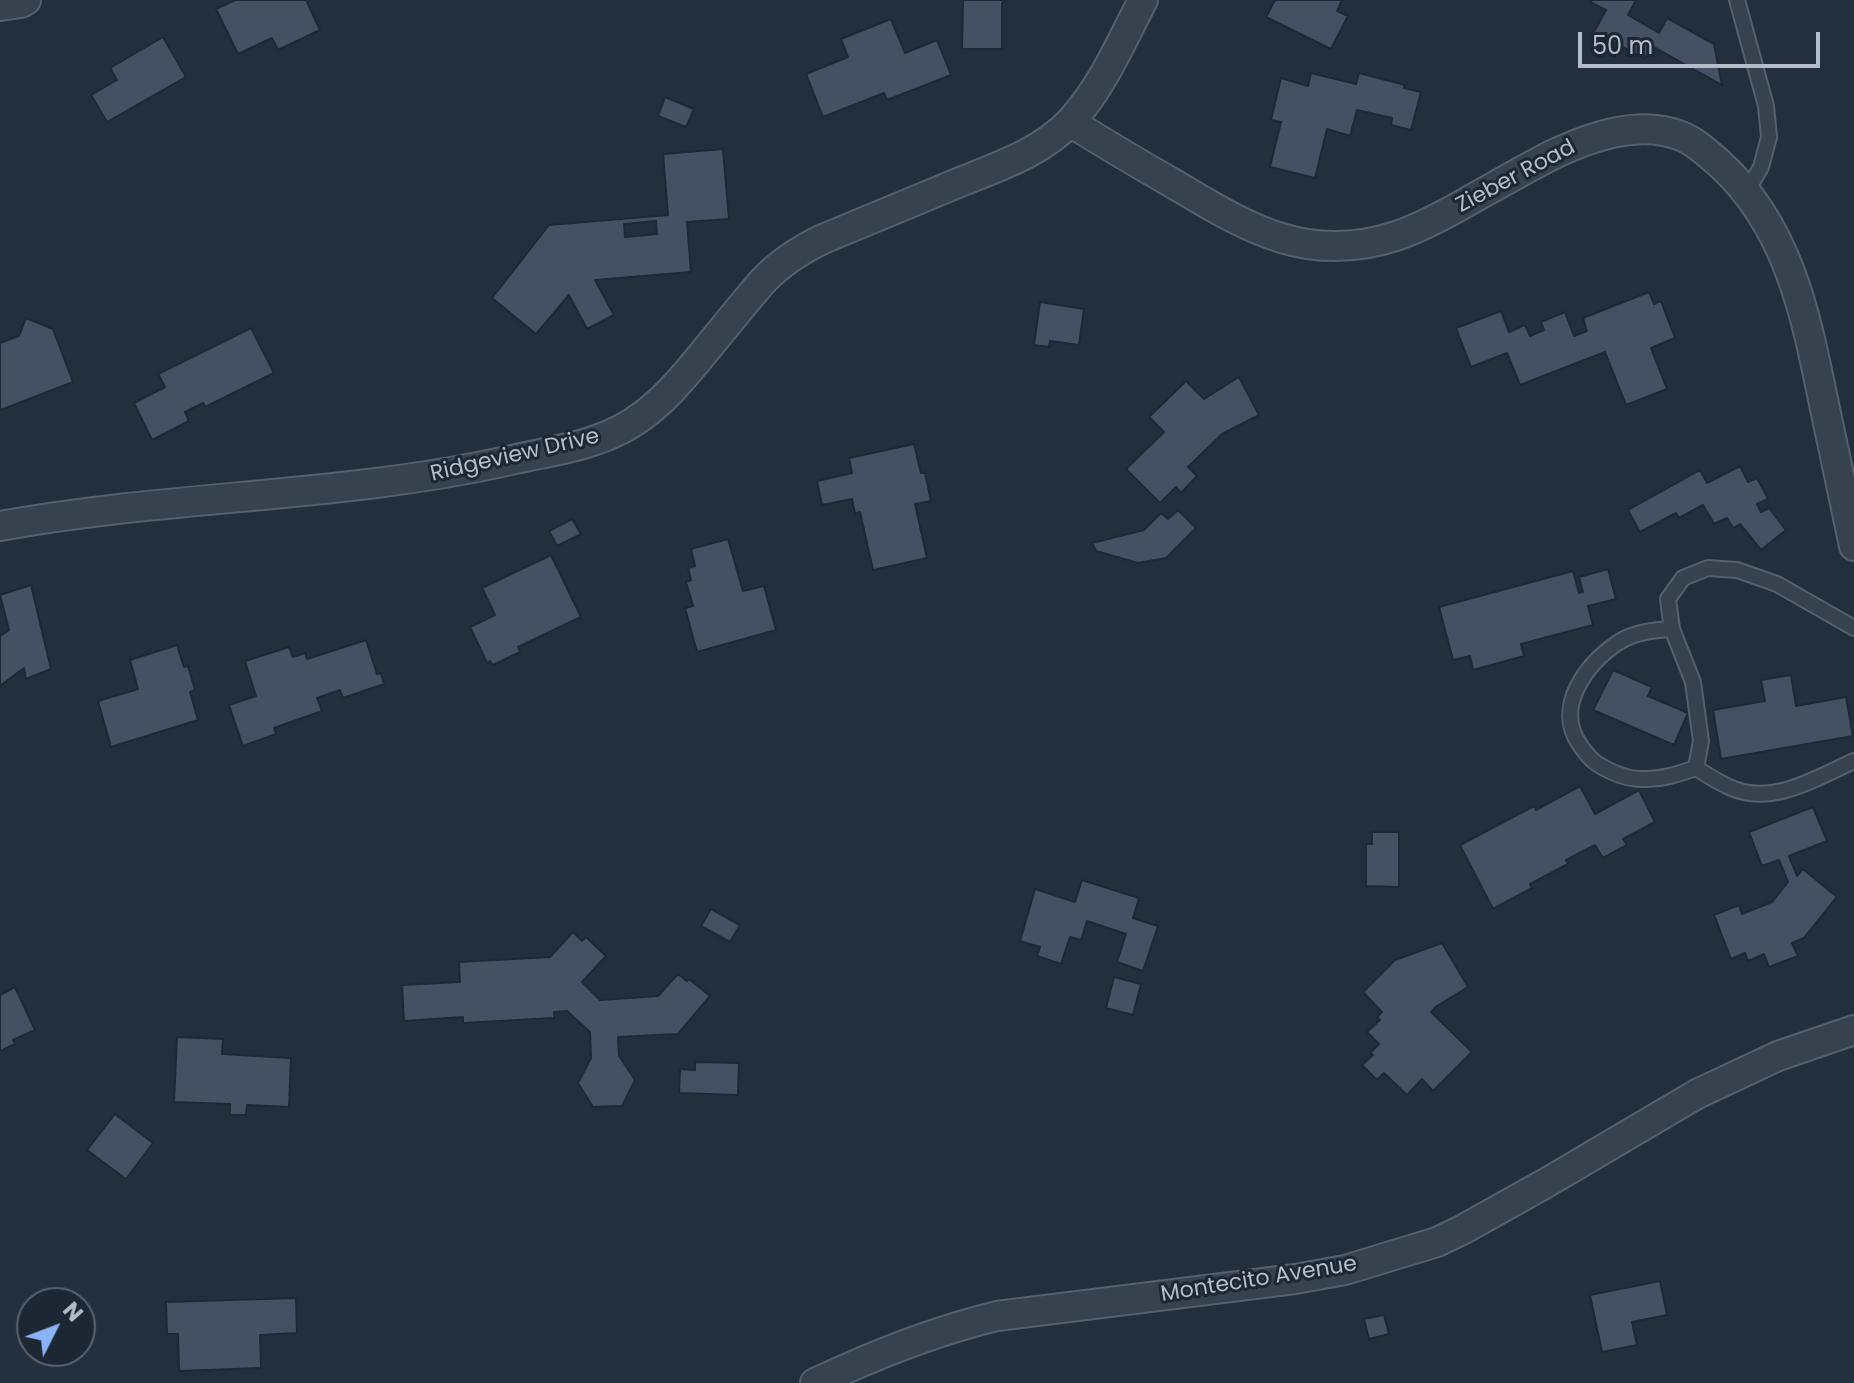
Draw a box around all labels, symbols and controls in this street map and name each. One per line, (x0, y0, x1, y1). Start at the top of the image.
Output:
scale bar (1582, 16, 1824, 66)
text: 50 m (1592, 29, 1653, 62)
street label: Zieber Road (1452, 135, 1580, 219)
street label: Ridgeview Drive (428, 424, 602, 488)
street label: Montecito Avenue (1159, 1251, 1359, 1309)
north arrow (16, 1287, 96, 1367)
text: N (56, 1295, 90, 1328)

